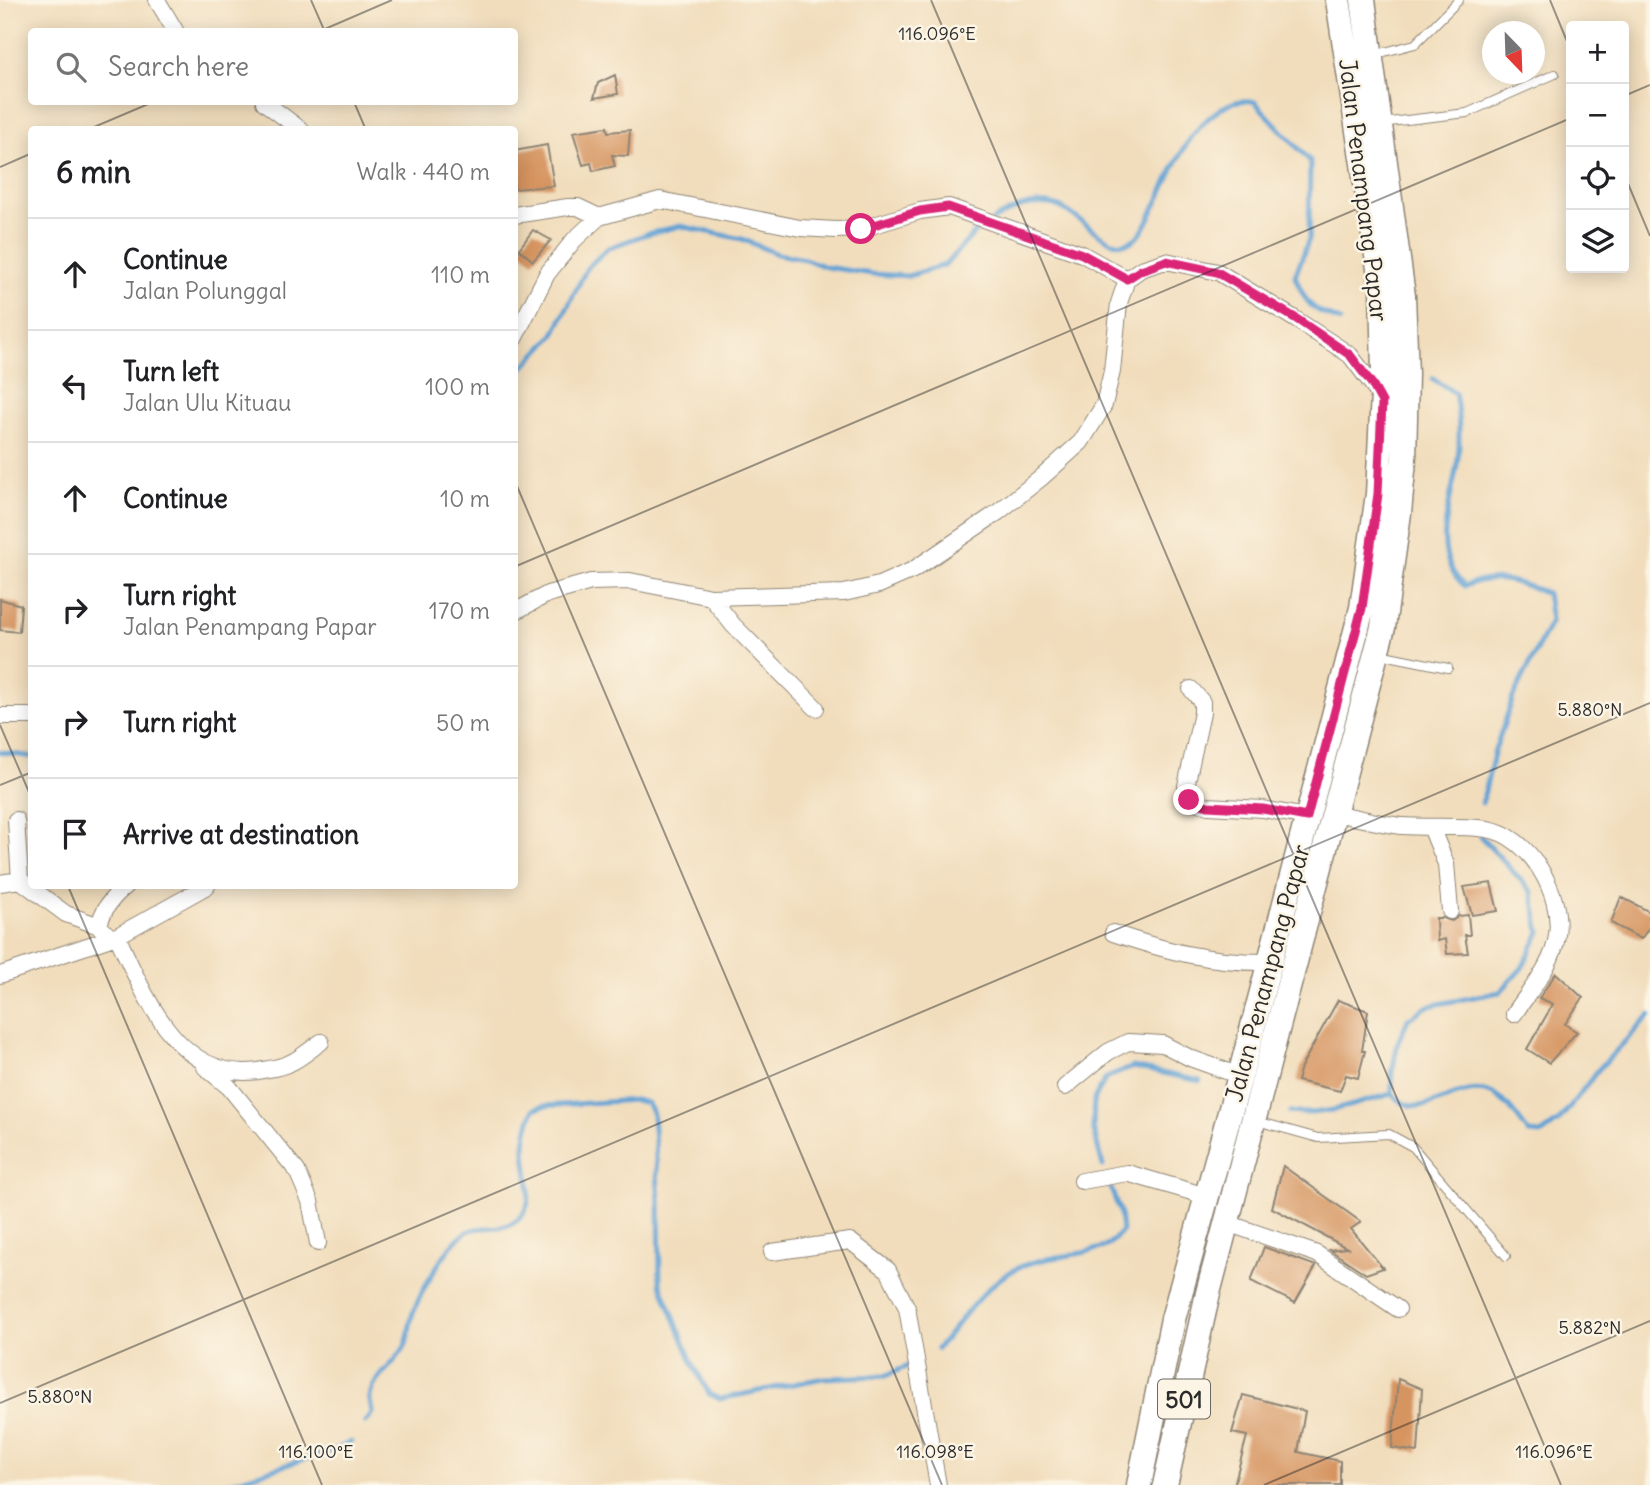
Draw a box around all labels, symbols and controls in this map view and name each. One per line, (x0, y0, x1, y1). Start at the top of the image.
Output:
north arrow (1482, 21, 1545, 84)
map controls (1566, 21, 1629, 273)
button: + (1566, 21, 1629, 84)
text: 116.096°E (898, 22, 976, 45)
search box (28, 28, 518, 105)
icon: search (52, 48, 90, 86)
text: Search here (108, 50, 249, 83)
street label: Jalan Penampang Papar (1333, 57, 1395, 323)
button: − (1566, 84, 1629, 147)
button: locate (1566, 147, 1629, 210)
text: 6 min (56, 153, 131, 191)
text: Walk · 440 m (356, 157, 490, 186)
button: layers (1566, 210, 1629, 273)
route start (845, 213, 876, 244)
text: Continue (123, 243, 228, 276)
icon: ahead (56, 255, 94, 293)
text: 110 m (431, 260, 490, 289)
text: Jalan Polunggal (123, 276, 287, 305)
text: Turn left (123, 355, 219, 388)
icon: left (56, 367, 94, 405)
text: 100 m (425, 372, 490, 401)
text: Jalan Ulu Kituau (123, 388, 291, 417)
icon: ahead (56, 479, 94, 517)
text: Continue (123, 482, 228, 515)
text: 10 m (440, 484, 490, 513)
text: Turn right (123, 579, 236, 612)
icon: right (56, 591, 94, 629)
text: 170 m (429, 596, 490, 625)
text: Jalan Penampang Papar (123, 612, 377, 641)
text: 5.880°N (1557, 698, 1623, 721)
icon: right (56, 703, 94, 741)
text: Turn right (123, 706, 236, 739)
text: 50 m (436, 708, 490, 737)
route end (1173, 784, 1204, 815)
icon: arrive (56, 815, 94, 853)
text: Arrive at destination (123, 818, 359, 851)
street label: Jalan Penampang Papar (1218, 841, 1316, 1105)
text: 5.882°N (1558, 1316, 1622, 1339)
road number: 501 (1158, 1380, 1210, 1418)
text: 5.880°N (27, 1385, 93, 1408)
text: 116.100°E (278, 1440, 354, 1463)
text: 116.098°E (896, 1440, 974, 1463)
text: 116.096°E (1515, 1440, 1593, 1463)

